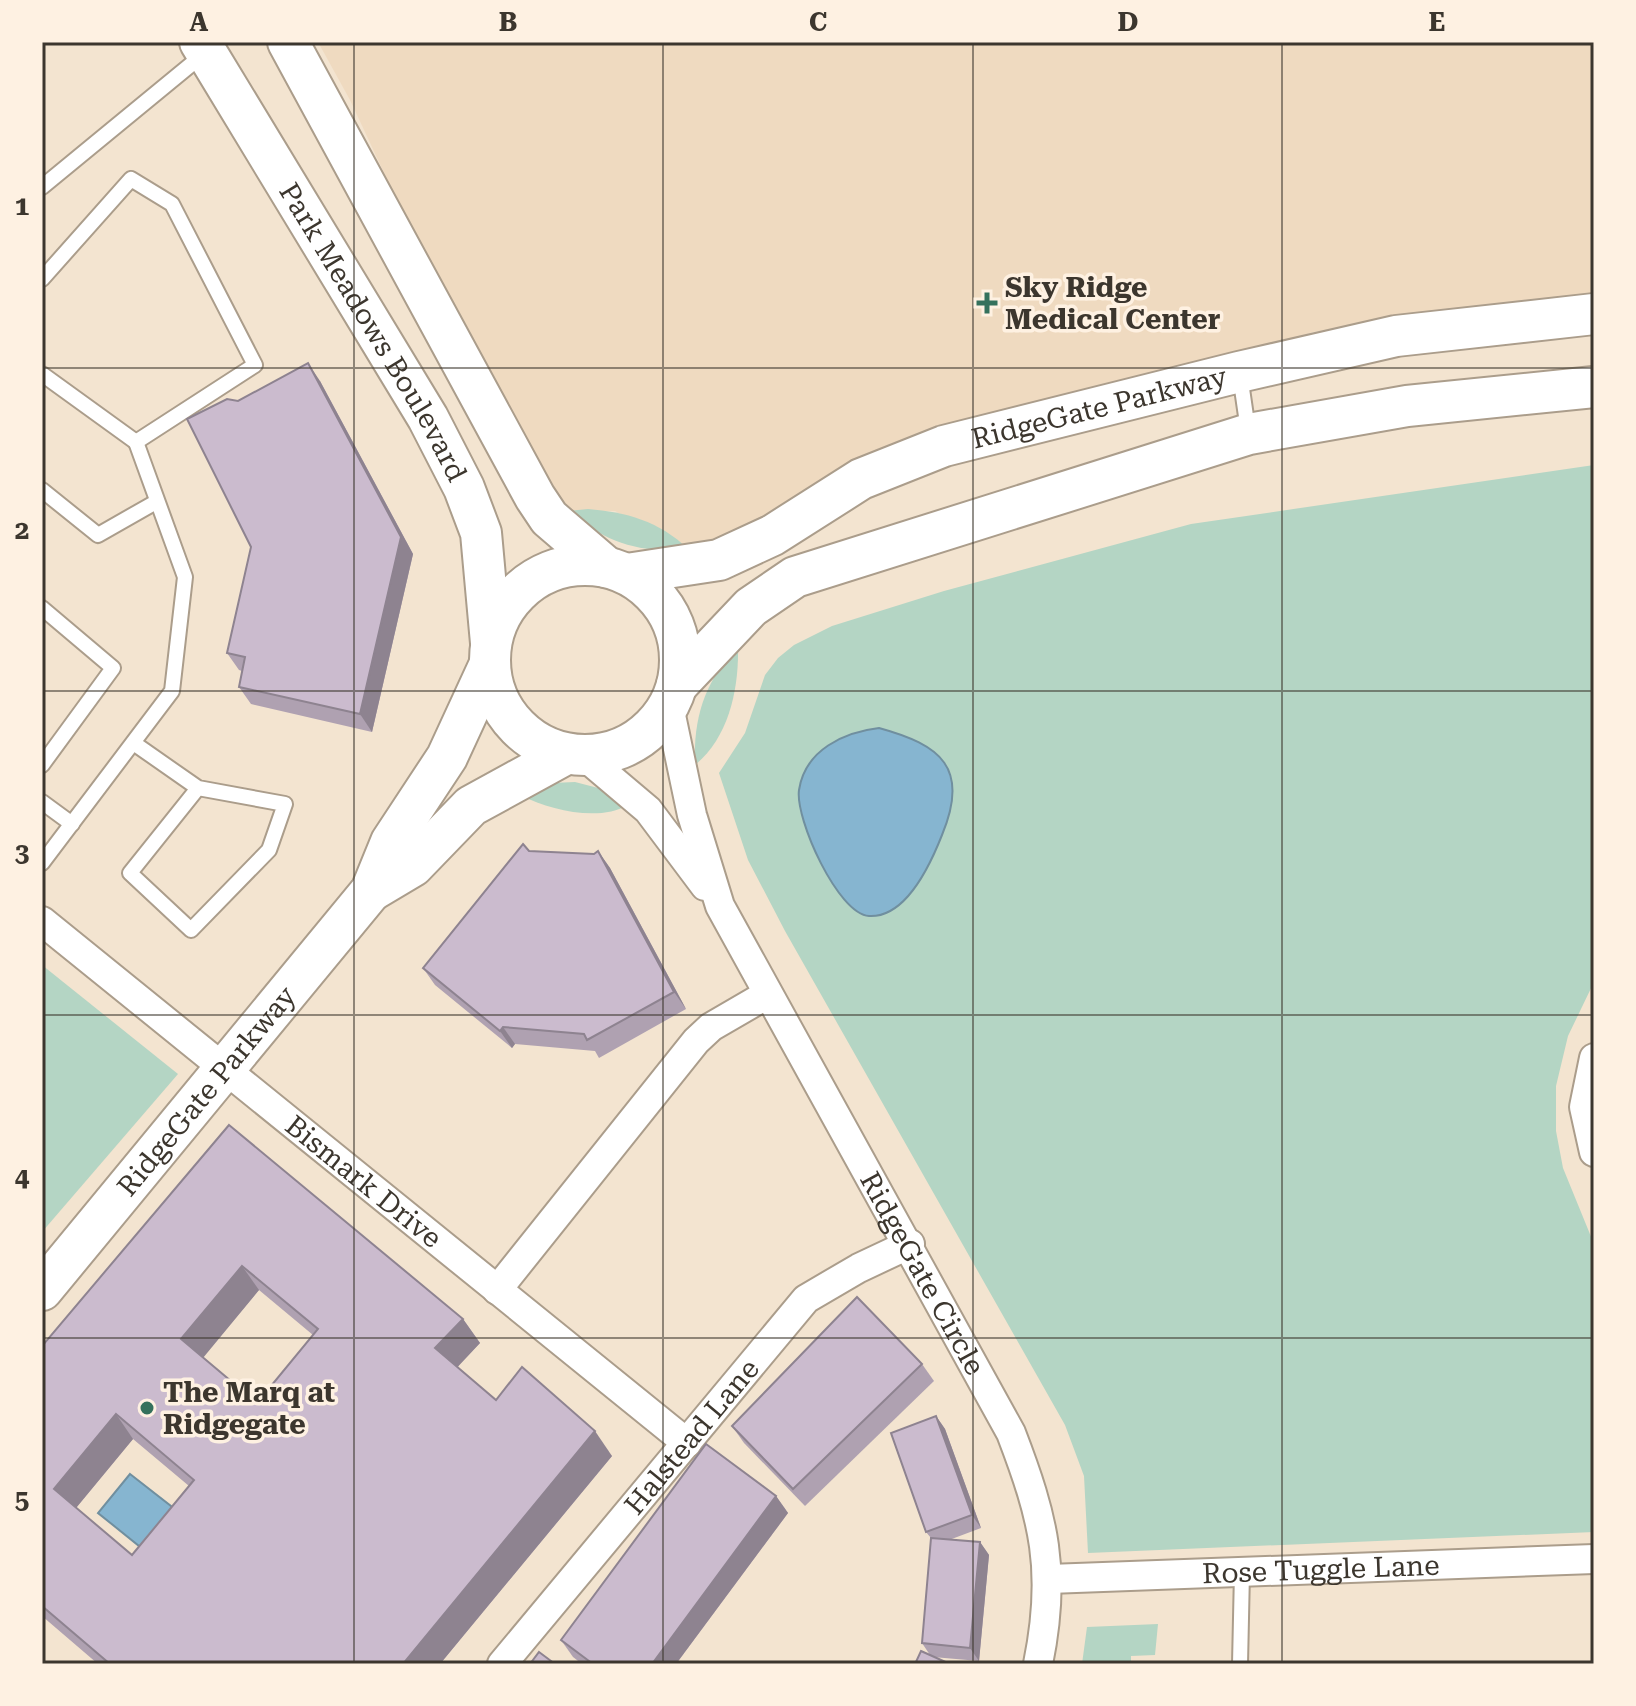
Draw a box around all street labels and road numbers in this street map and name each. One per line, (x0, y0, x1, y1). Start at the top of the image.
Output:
street label: Park Meadows Boulevard (273, 177, 474, 487)
street label: RidgeGate Parkway (968, 359, 1230, 455)
street label: RidgeGate Parkway (110, 979, 302, 1202)
street label: Bismark Drive (279, 1108, 449, 1254)
street label: RidgeGate Circle (853, 1166, 992, 1380)
street label: Halstead Lane (617, 1352, 765, 1521)
street label: Rose Tuggle Lane (1202, 1548, 1440, 1590)

